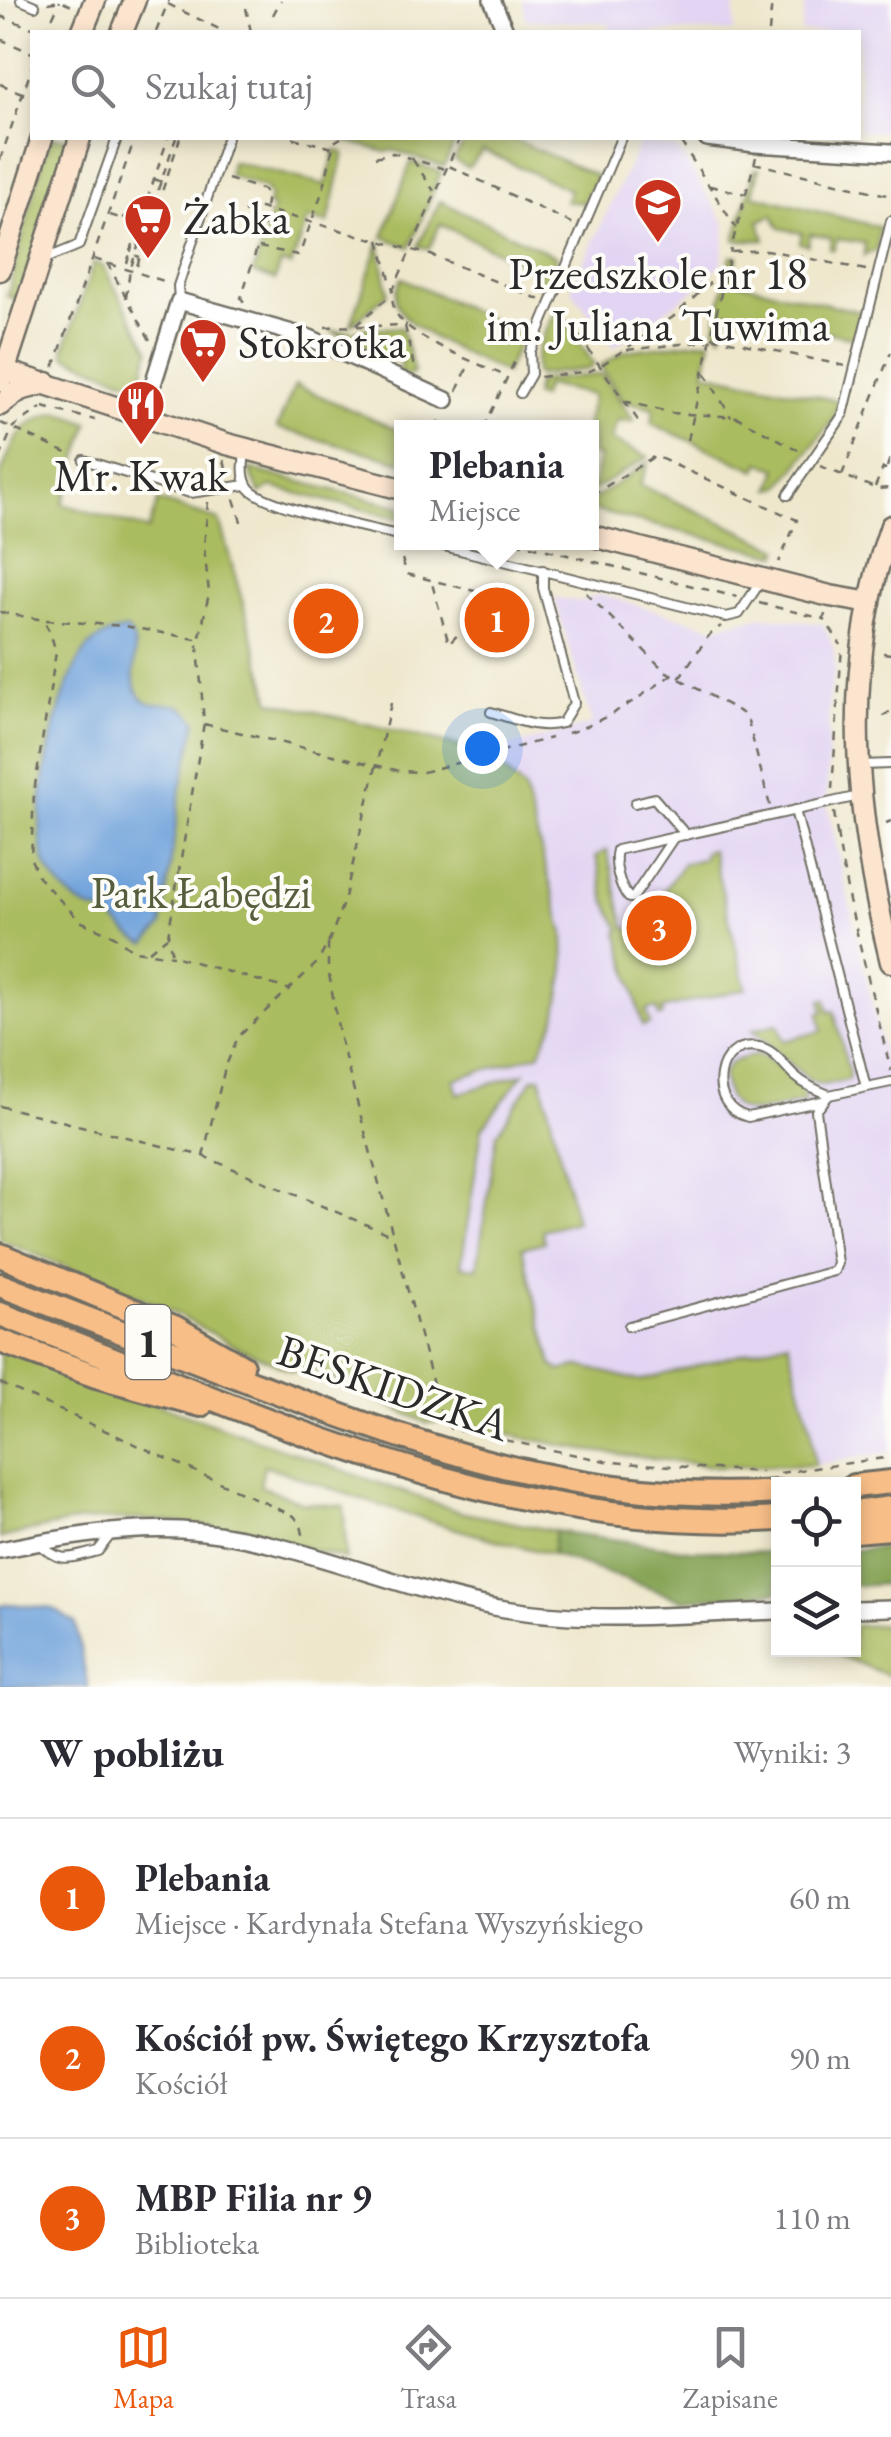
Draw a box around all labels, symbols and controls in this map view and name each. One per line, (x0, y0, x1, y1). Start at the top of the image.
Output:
search box (30, 30, 861, 140)
icon: search (65, 58, 120, 113)
text: Szukaj tutaj (145, 61, 313, 110)
school or university icon: Przedszkole nr 18 im. Juliana Tuwima (632, 176, 684, 244)
place label: Żabka (183, 189, 290, 247)
supermarket icon: Żabka (122, 192, 174, 260)
place label: Przedszkole nr 18 im. Juliana Tuwima (486, 244, 830, 354)
place label: Stokrotka (238, 313, 406, 371)
supermarket icon: Stokrotka (177, 316, 229, 384)
restaurant icon: Mr. Kwak (115, 378, 167, 446)
popup (394, 420, 599, 550)
text: Plebania (429, 440, 564, 489)
place label: Mr. Kwak (54, 446, 229, 504)
text: Miejsce (429, 489, 521, 531)
pin: 1 (464, 582, 530, 658)
pin: 2 (294, 584, 358, 658)
your location (457, 723, 508, 774)
park label: Park Łabędzi (91, 863, 311, 921)
pin: 3 (626, 890, 692, 966)
road number: 1 (126, 1305, 170, 1379)
street label: BESKIDZKA (270, 1320, 518, 1454)
map controls (771, 1477, 861, 1657)
button: locate (771, 1477, 861, 1567)
button: layers (771, 1567, 861, 1657)
text: W pobliżu (40, 1725, 224, 1780)
text: Wyniki: 3 (734, 1731, 851, 1773)
text: Plebania (135, 1853, 270, 1902)
text: 1 (64, 1877, 81, 1919)
text: 60 m (789, 1877, 851, 1919)
text: Miejsce · Kardynała Stefana Wyszyńskiego (135, 1902, 644, 1944)
text: Kościół pw. Świętego Krzysztofa (135, 2013, 650, 2062)
text: 2 (64, 2037, 81, 2079)
text: 90 m (789, 2037, 851, 2079)
text: Kościół (135, 2062, 228, 2104)
text: MBP Filia nr 9 (135, 2173, 372, 2222)
text: 3 (64, 2197, 81, 2239)
text: 110 m (774, 2197, 851, 2239)
text: Biblioteka (135, 2222, 259, 2264)
tab: Mapa (113, 2320, 174, 2416)
tab: Trasa (400, 2320, 457, 2416)
tab: Zapisane (683, 2320, 778, 2416)

